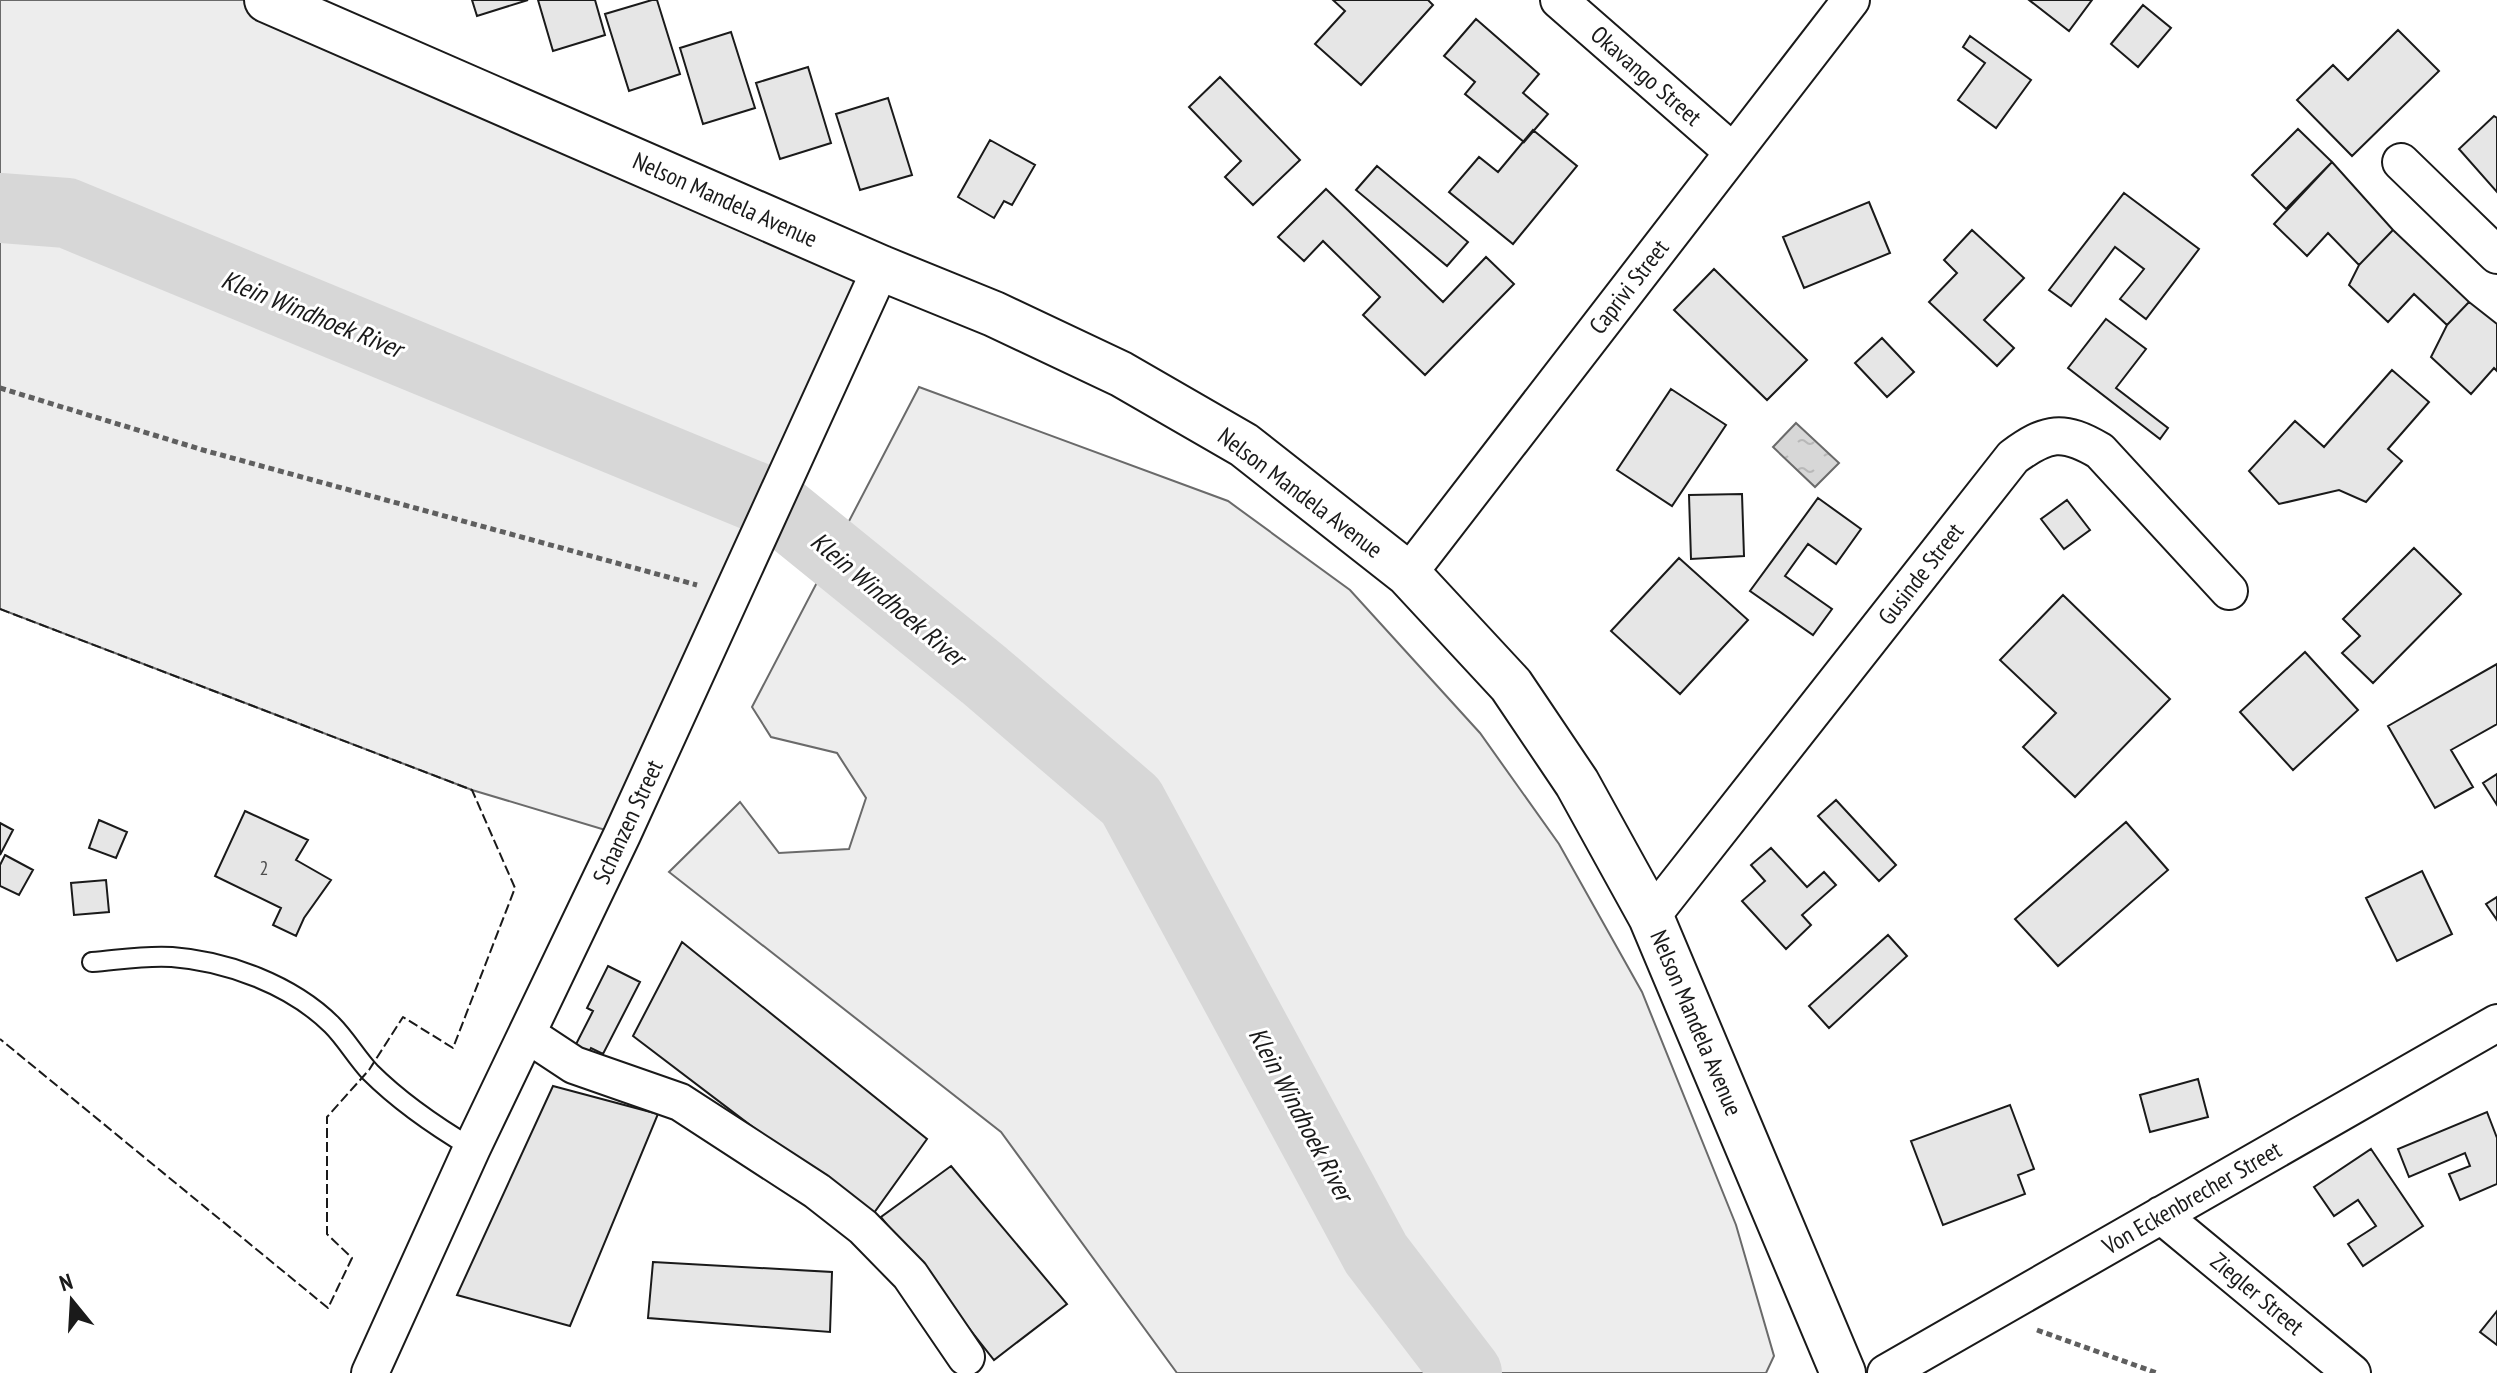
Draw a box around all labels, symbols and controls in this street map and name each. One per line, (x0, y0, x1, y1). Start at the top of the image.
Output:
street label: Okavango Street (1584, 19, 1709, 133)
street label: Nelson Mandela Avenue (628, 145, 822, 254)
street label: Caprivi Street (1582, 233, 1675, 340)
water label: Klein Windhoek River (217, 262, 411, 366)
street label: Nelson Mandela Avenue (1212, 420, 1389, 565)
street label: Gusinde Street (1871, 516, 1970, 631)
water label: Klein Windhoek River (804, 524, 975, 675)
street label: Schanzen Street (585, 755, 670, 889)
house number: 2 (260, 855, 269, 881)
street label: Nelson Mandela Avenue (1643, 925, 1750, 1120)
water label: Klein Windhoek River (1242, 1021, 1363, 1210)
street label: Von Eckenbrecher Street (2096, 1134, 2287, 1262)
street label: Ziegler Street (2204, 1246, 2311, 1342)
north arrow (32, 1261, 112, 1341)
text: N (56, 1267, 76, 1297)

